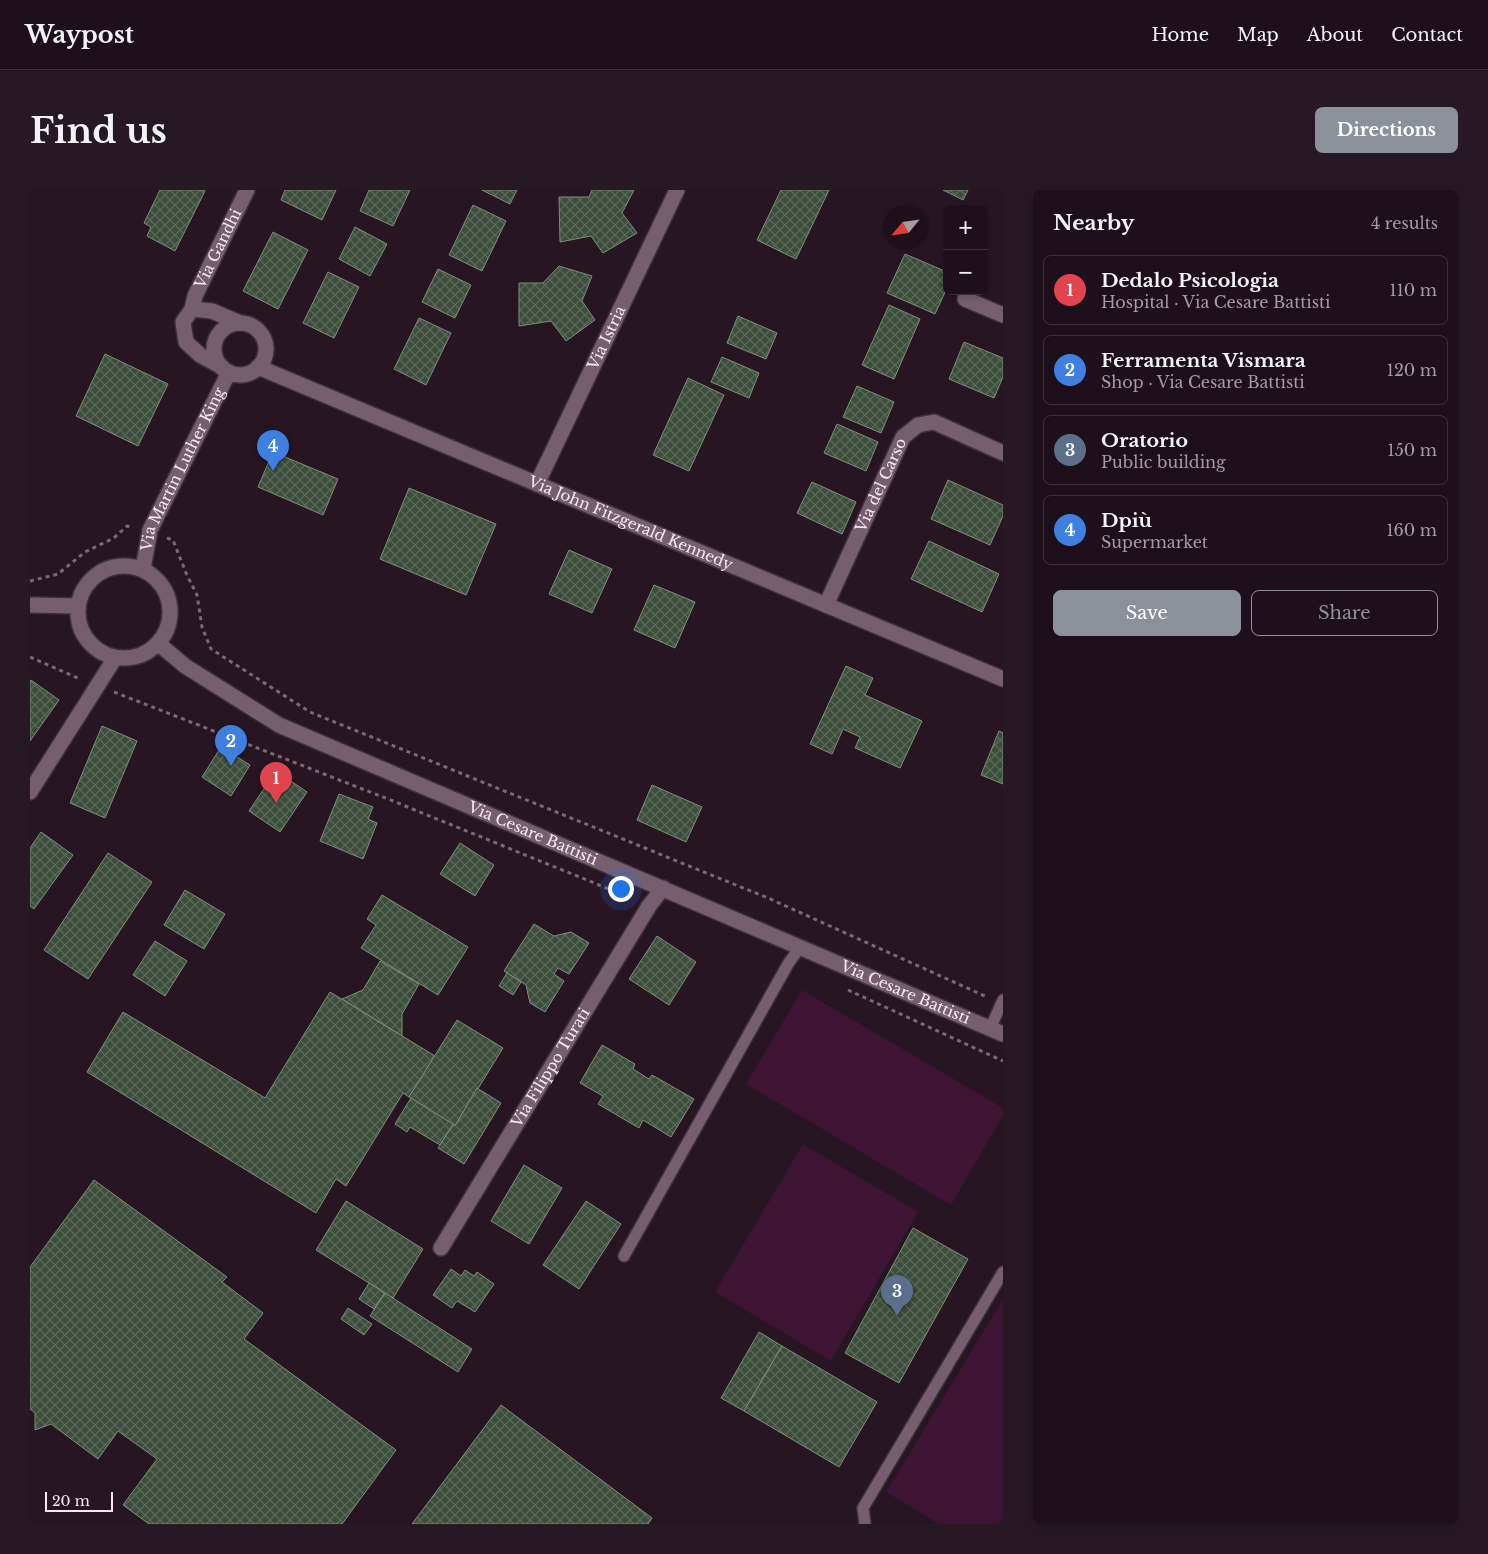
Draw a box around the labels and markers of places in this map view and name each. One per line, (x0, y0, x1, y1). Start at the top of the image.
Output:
pin: 4 (257, 430, 289, 471)
pin: 2 (215, 725, 247, 766)
pin: 1 (260, 762, 292, 803)
pin: 3 (881, 1275, 913, 1316)

